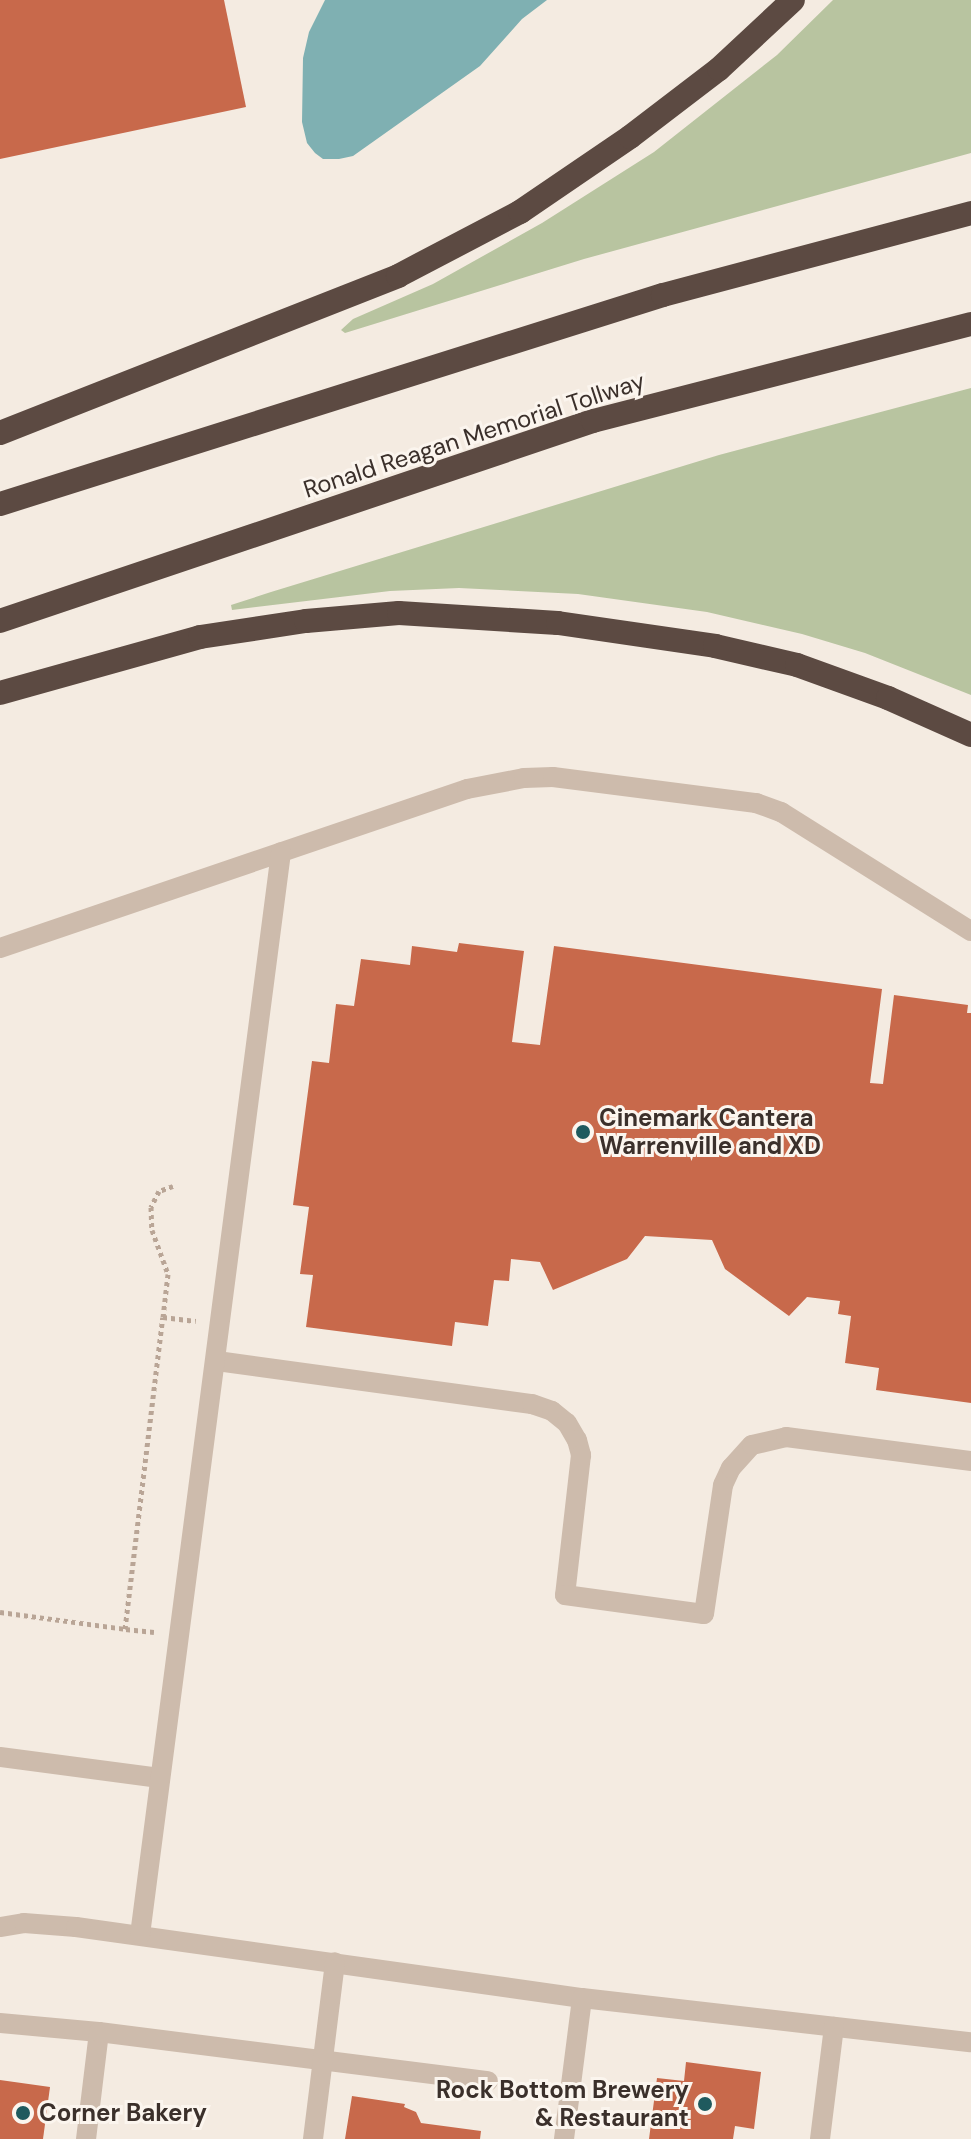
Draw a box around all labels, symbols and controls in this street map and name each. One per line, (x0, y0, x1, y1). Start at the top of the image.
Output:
street label: Ronald Reagan Memorial Tollway (300, 366, 648, 504)
place label: Cinemark Cantera Warrenville and XD (599, 1104, 821, 1160)
marker: Cinemark Cantera Warrenville and XD (574, 1123, 592, 1141)
place label: Rock Bottom Brewery & Restaurant (436, 2076, 689, 2132)
marker: Rock Bottom Brewery & Restaurant (696, 2095, 714, 2113)
place label: Corner Bakery (39, 2099, 207, 2127)
marker: Corner Bakery (14, 2104, 32, 2122)

